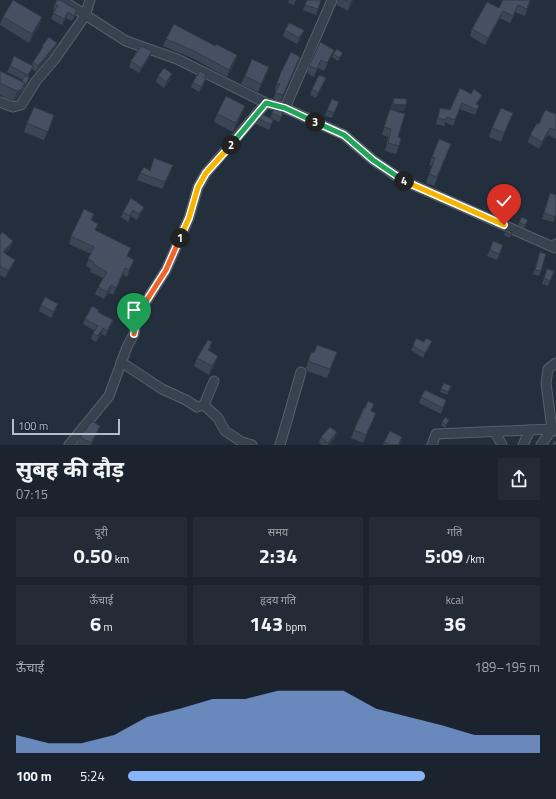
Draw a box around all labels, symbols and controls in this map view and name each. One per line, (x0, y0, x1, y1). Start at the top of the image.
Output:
pin: 3 (305, 112, 325, 132)
text: 3 (312, 114, 318, 130)
pin: 2 (221, 135, 241, 155)
text: 2 (228, 137, 234, 153)
pin: 4 (394, 171, 414, 191)
text: 4 (401, 173, 407, 189)
pin (487, 184, 521, 225)
icon: check (493, 190, 515, 212)
pin: 1 (170, 228, 190, 248)
text: 1 (177, 230, 183, 246)
pin (117, 293, 151, 334)
icon: arrive (123, 299, 145, 321)
scale bar (12, 417, 120, 436)
text: 100 m (18, 418, 48, 434)
text: सुबह की दौड़ (16, 452, 124, 486)
button: share (498, 458, 540, 500)
text: 07:15 (16, 484, 48, 504)
text: दूरी (95, 524, 108, 540)
text: समय (268, 524, 288, 540)
text: गति (447, 524, 462, 540)
text: 0.50 (74, 540, 112, 571)
text: 2:34 (259, 540, 297, 571)
text: 5:09 (425, 540, 463, 571)
text: km (112, 551, 129, 567)
text: /km (463, 551, 485, 567)
text: ऊँचाई (89, 592, 113, 608)
text: हृदय गति (260, 592, 296, 608)
text: kcal (446, 592, 464, 608)
text: 6 (90, 608, 101, 639)
text: 143 (250, 608, 283, 639)
text: 36 (443, 608, 466, 639)
text: m (101, 619, 113, 635)
text: bpm (283, 619, 306, 635)
text: ऊँचाई (16, 657, 44, 677)
text: 189–195 m (474, 657, 540, 677)
text: 100 m (16, 766, 52, 786)
text: 5:24 (80, 766, 105, 786)

